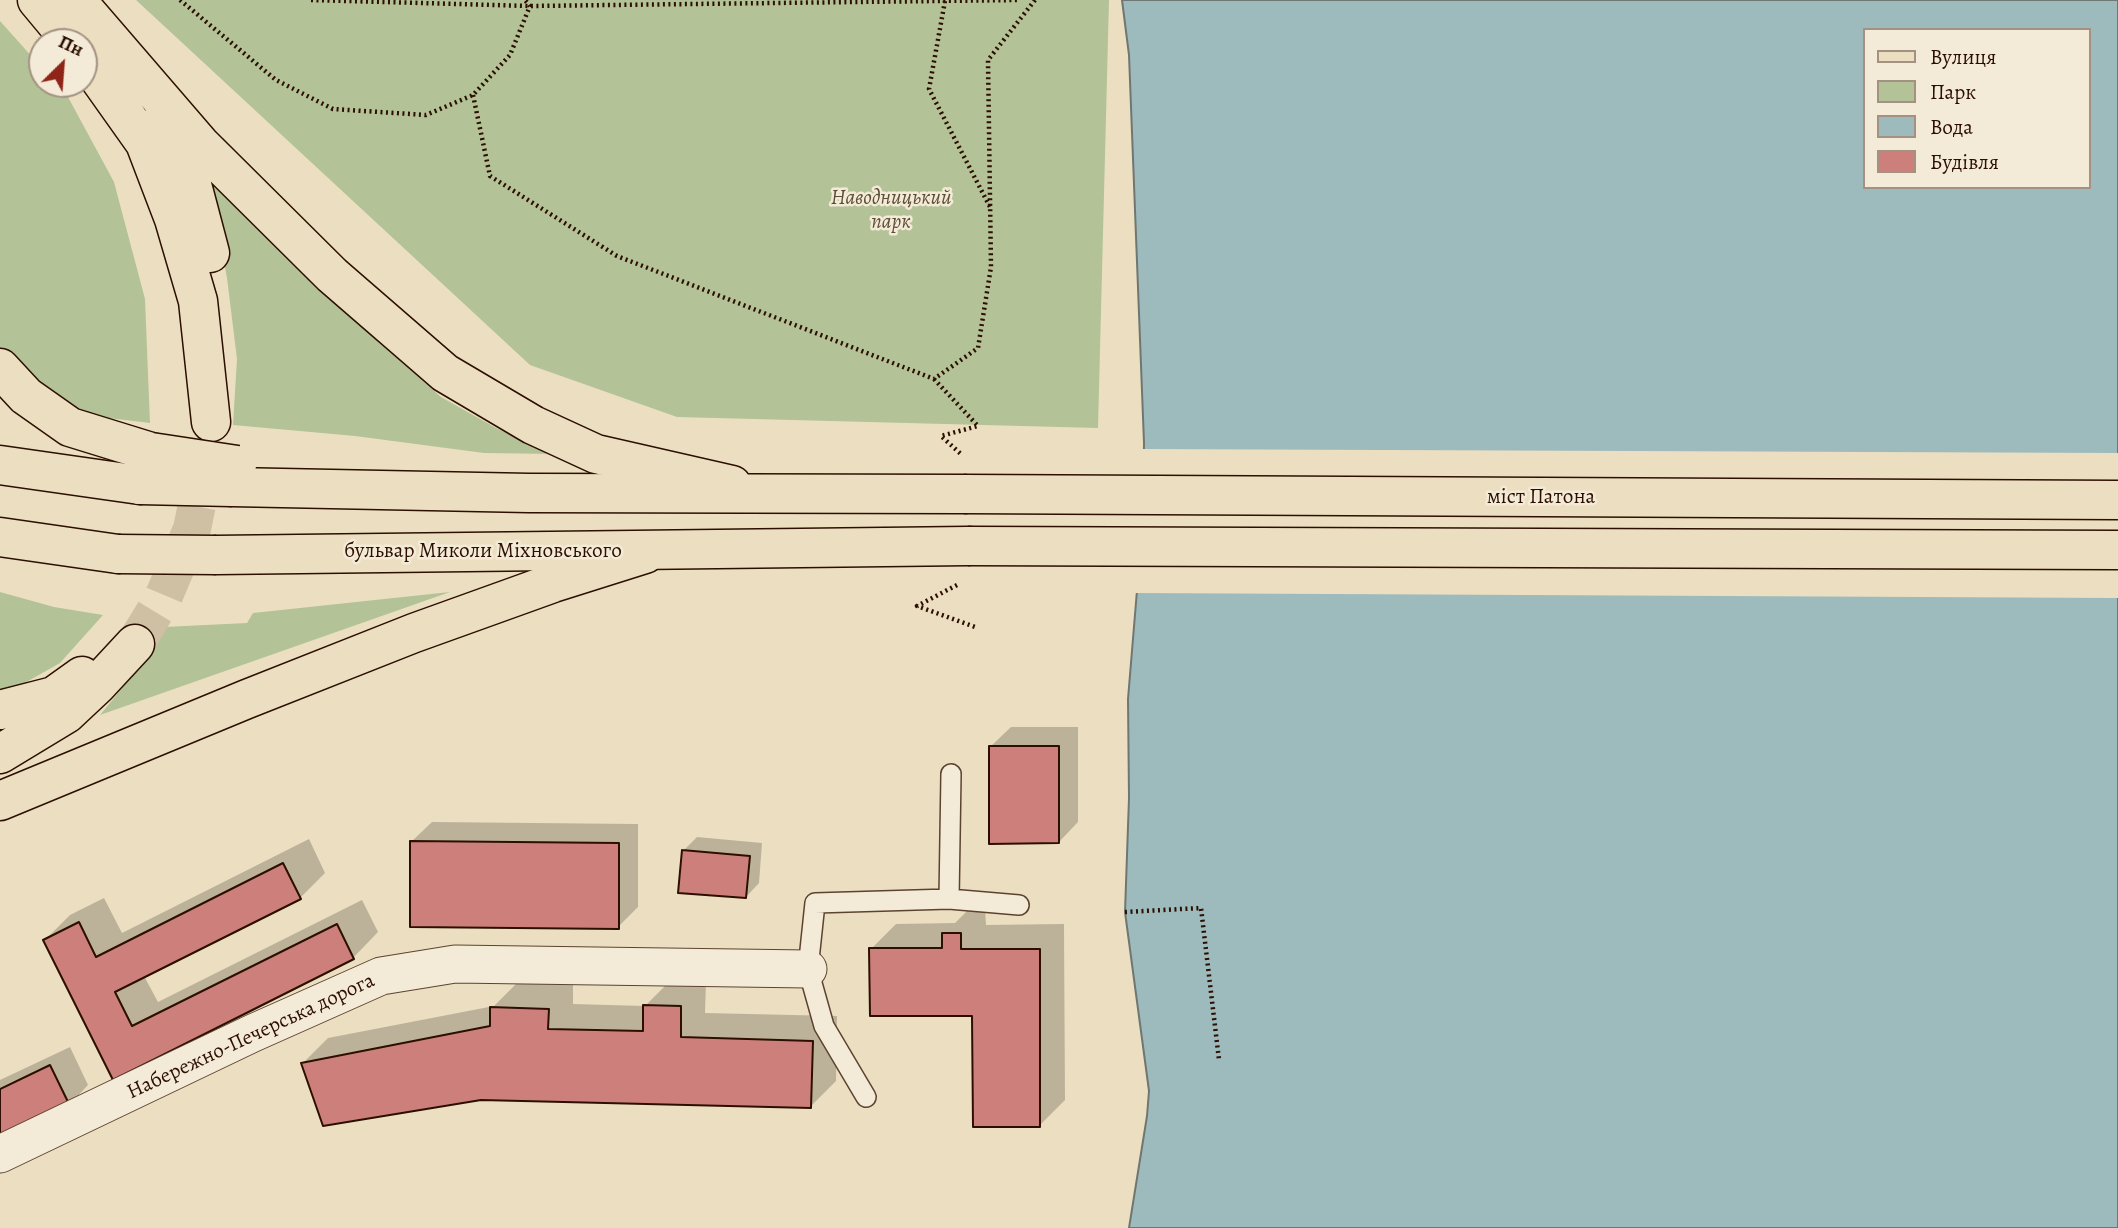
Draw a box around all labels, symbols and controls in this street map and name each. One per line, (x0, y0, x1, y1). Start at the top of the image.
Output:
north arrow (28, 28, 98, 98)
legend (1862, 28, 2090, 189)
text: Пн (54, 29, 88, 63)
text: Вулиця (1930, 43, 1996, 71)
text: Парк (1930, 78, 1976, 106)
text: Вода (1930, 113, 1973, 141)
text: Будівля (1930, 148, 1999, 176)
park label: Наводницький парк (831, 186, 951, 236)
street label: міст Патона (1487, 485, 1595, 511)
street label: бульвар Миколи Міхновського (344, 539, 622, 565)
street label: Набережно-Печерська дорога (123, 968, 379, 1106)

